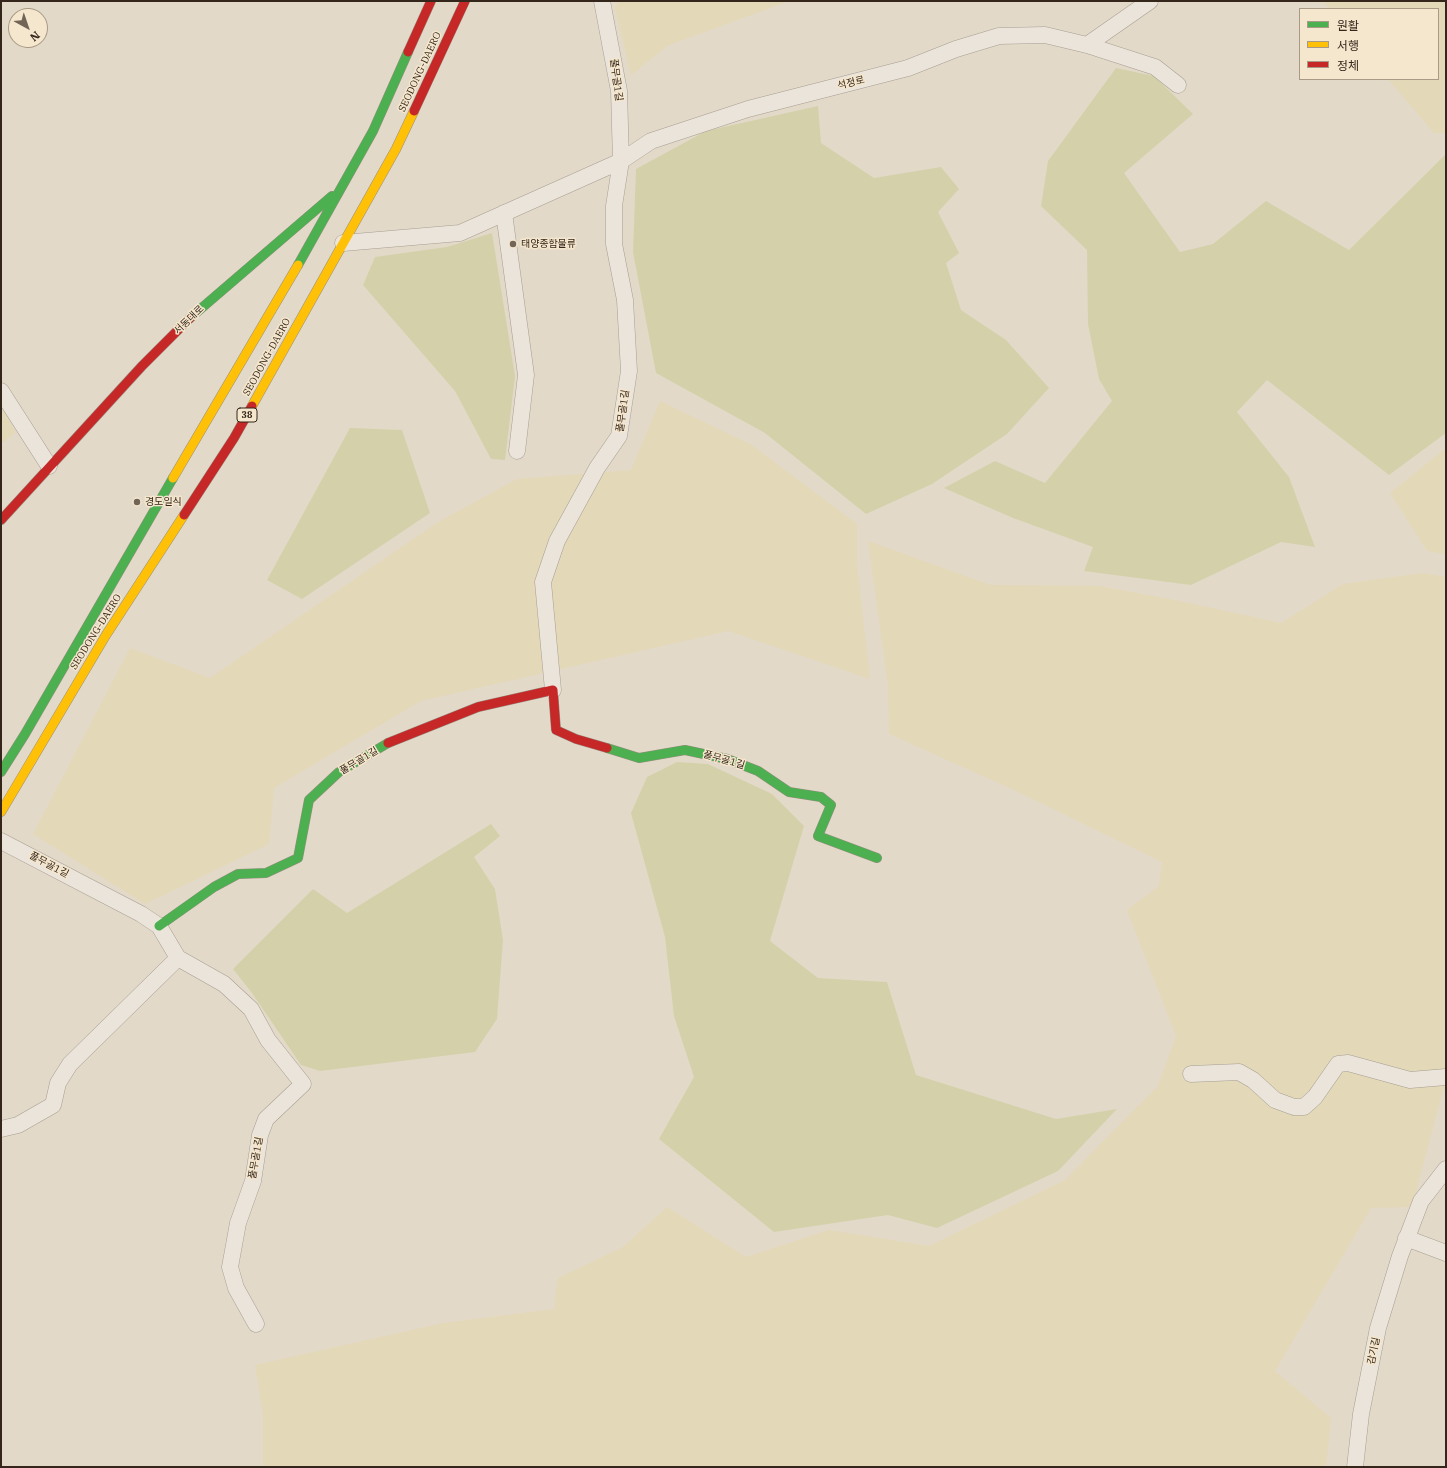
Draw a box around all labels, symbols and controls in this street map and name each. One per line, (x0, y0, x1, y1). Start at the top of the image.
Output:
north arrow (8, 8, 48, 48)
legend (1299, 8, 1439, 80)
text: 원활 (1337, 18, 1359, 33)
text: N (27, 28, 43, 45)
street label: SEODONG-DAERO (396, 30, 444, 114)
text: 서행 (1337, 38, 1359, 53)
street label: 풀무골1길 (607, 58, 625, 102)
text: 정체 (1337, 58, 1359, 73)
street label: 석정로 (836, 74, 866, 92)
place label: 태양종합물류 (521, 238, 576, 250)
marker: 태양종합물류 (508, 239, 518, 249)
street label: 서동대로 (172, 303, 206, 337)
street label: SEODONG-DAERO (241, 316, 293, 398)
street label: 풀무골1길 (614, 389, 632, 433)
road number: 38 (237, 408, 257, 422)
place label: 경도일식 (145, 496, 182, 508)
marker: 경도일식 (132, 497, 142, 507)
street label: SEODONG-DAERO (68, 592, 124, 672)
street label: 풀무골1길 (338, 745, 380, 777)
street label: 풀무골1길 (702, 748, 746, 772)
street label: 풀무골1길 (27, 850, 71, 880)
street label: 풀무골1길 (246, 1136, 266, 1180)
street label: 감기길 (1365, 1336, 1383, 1366)

